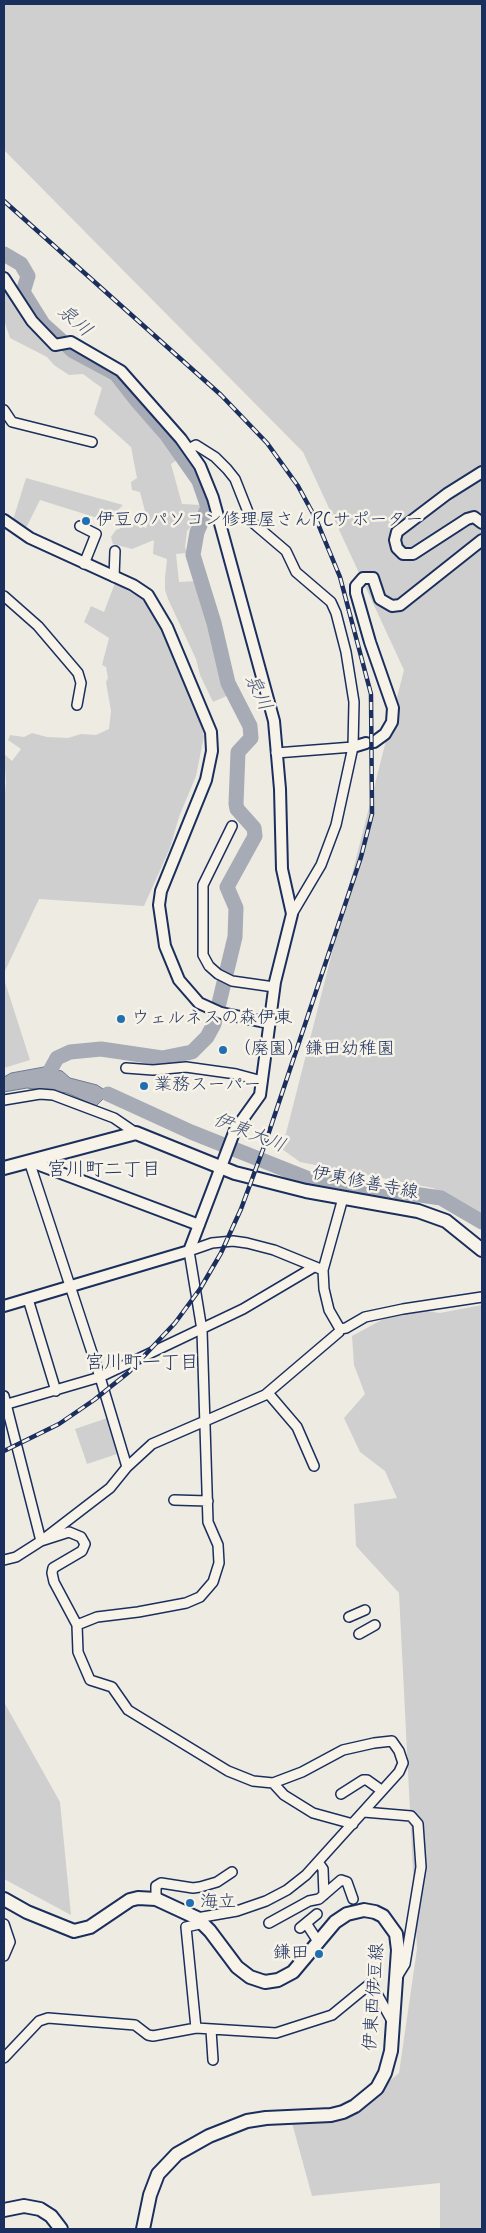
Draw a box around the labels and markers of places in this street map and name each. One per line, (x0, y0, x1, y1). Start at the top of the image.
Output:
place label: 伊豆のパソコン修理屋さんPCサポーター (96, 510, 423, 532)
marker: 伊豆のパソコン修理屋さんPCサポーター (80, 515, 92, 527)
place label: ウェルネスの森伊東 (131, 1008, 293, 1030)
marker: ウェルネスの森伊東 (115, 1013, 127, 1025)
place label: （廃園）鎌田幼稚園 (233, 1039, 395, 1061)
marker: （廃園）鎌田幼稚園 (217, 1044, 229, 1056)
place label: 業務スーパー (154, 1075, 261, 1097)
marker: 業務スーパー (138, 1080, 150, 1092)
place label: 海立 (200, 1892, 236, 1914)
marker: 海立 (184, 1897, 196, 1909)
place label: 鎌田 (273, 1943, 309, 1965)
marker: 鎌田 (313, 1948, 325, 1960)

